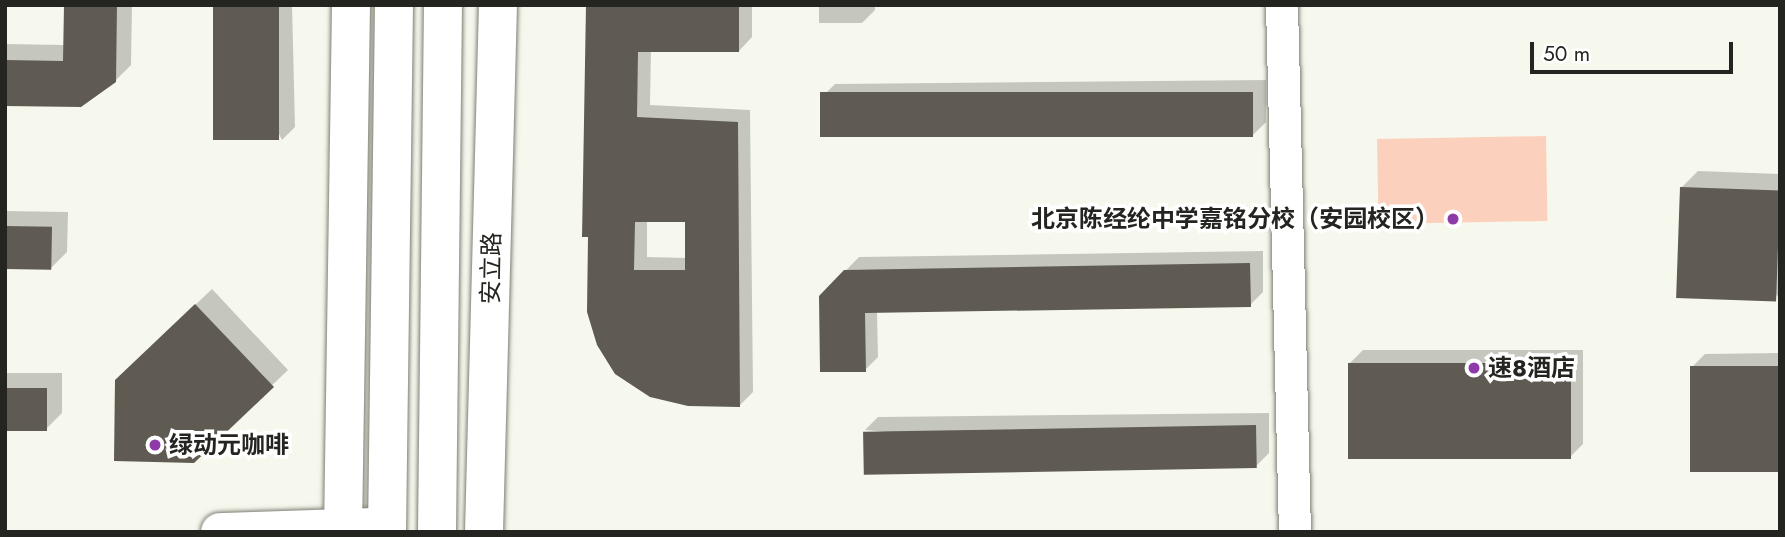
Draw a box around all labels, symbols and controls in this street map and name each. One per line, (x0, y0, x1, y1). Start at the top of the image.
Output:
scale bar (1533, 28, 1736, 72)
text: 50 m (1543, 39, 1590, 69)
place label: 北京陈经纶中学嘉铭分校（安园校区） (1031, 205, 1439, 233)
marker: 北京陈经纶中学嘉铭分校（安园校区） (1445, 211, 1461, 227)
street label: 安立路 (476, 232, 506, 304)
place label: 速8酒店 (1488, 354, 1575, 382)
marker: 速8酒店 (1466, 360, 1482, 376)
place label: 绿动元咖啡 (169, 431, 289, 459)
marker: 绿动元咖啡 (147, 437, 163, 453)

